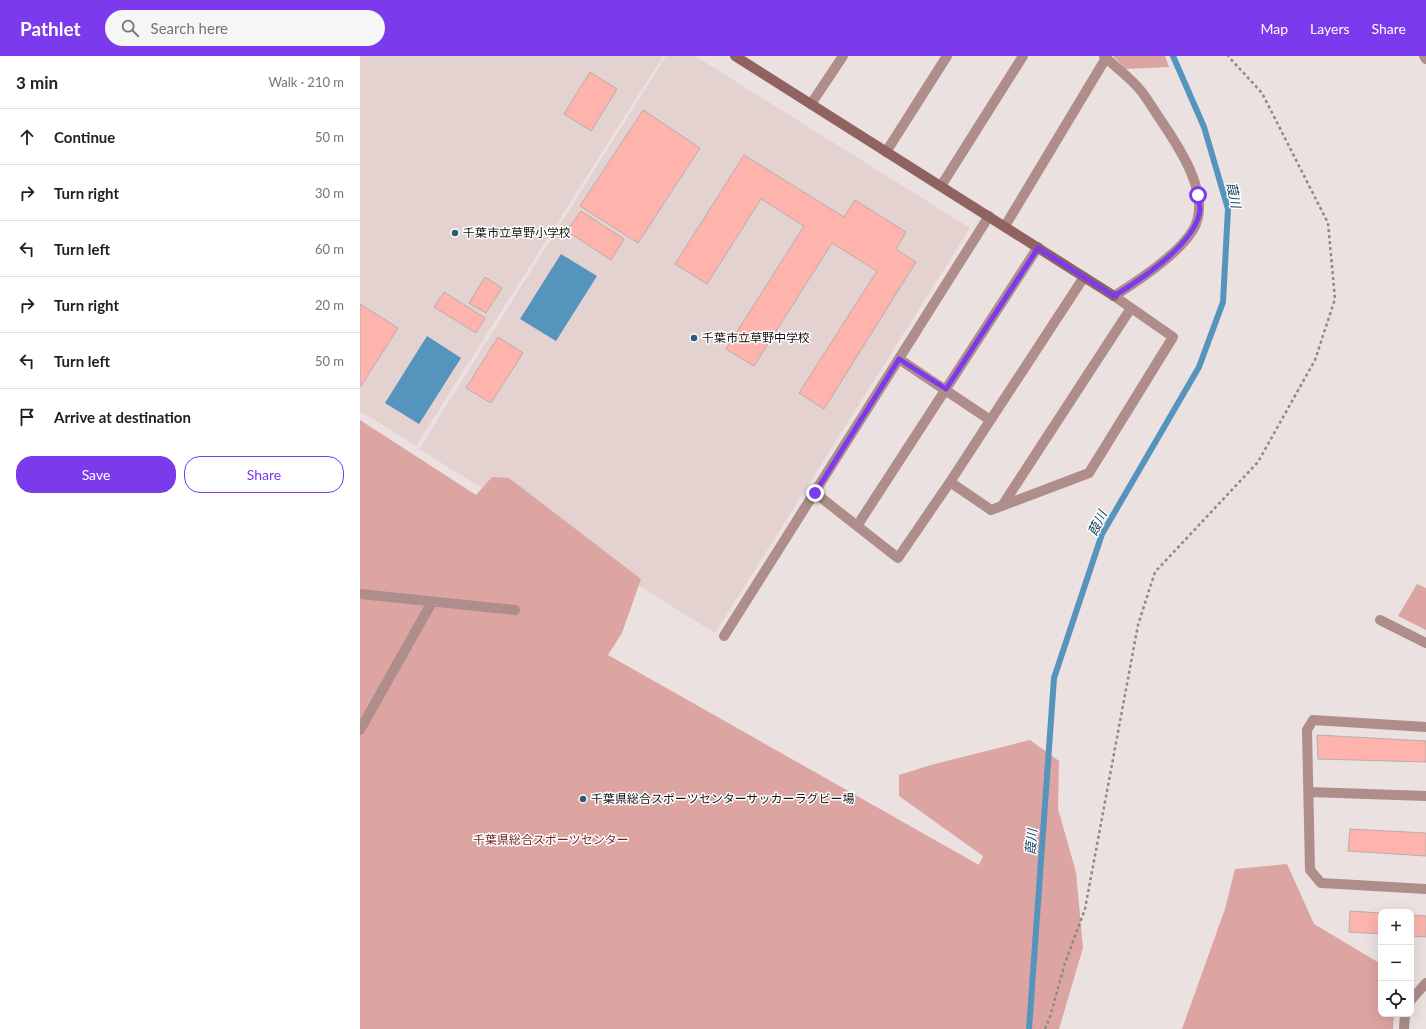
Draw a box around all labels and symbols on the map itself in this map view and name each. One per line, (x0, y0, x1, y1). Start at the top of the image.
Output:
water label: 葭川 (1223, 181, 1245, 211)
route start (1189, 186, 1207, 204)
place label: 千葉市立草野小学校 (463, 225, 571, 240)
marker: 千葉市立草野小学校 (450, 228, 460, 238)
place label: 千葉市立草野中学校 (702, 330, 810, 345)
marker: 千葉市立草野中学校 (689, 333, 699, 343)
route end (806, 484, 824, 502)
water label: 葭川 (1084, 506, 1111, 538)
place label: 千葉県総合スポーツセンターサッカーラグビー場 (591, 791, 855, 806)
marker: 千葉県総合スポーツセンターサッカーラグビー場 (578, 794, 588, 804)
water label: 葭川 (1022, 826, 1040, 856)
park label: 千葉県総合スポーツセンター (473, 832, 629, 847)

